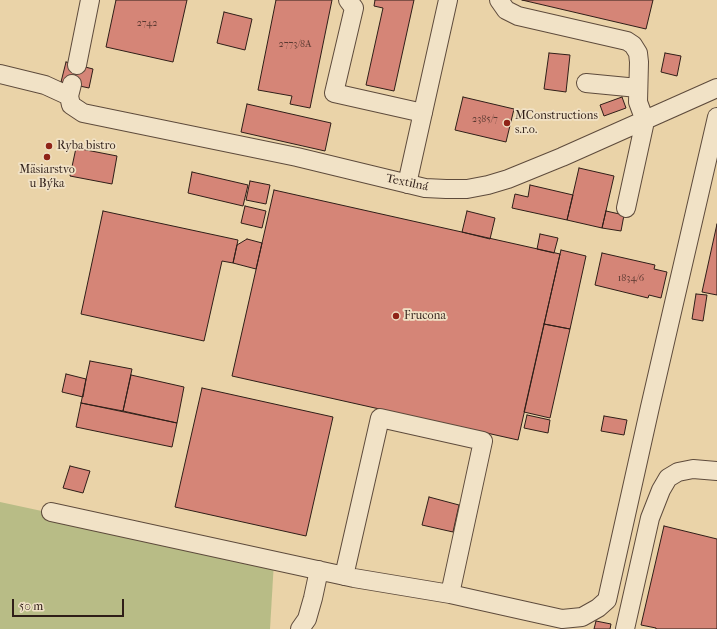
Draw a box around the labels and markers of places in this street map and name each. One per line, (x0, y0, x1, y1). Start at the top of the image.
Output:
place label: MConstructions s.r.o. (515, 109, 598, 137)
marker: MConstructions s.r.o. (502, 118, 512, 128)
place label: Ryba bistro (57, 139, 116, 153)
marker: Ryba bistro (44, 141, 54, 151)
marker: Mäsiarstvo u Býka (42, 152, 52, 162)
place label: Mäsiarstvo u Býka (19, 163, 75, 191)
place label: Frucona (404, 309, 446, 323)
marker: Frucona (391, 311, 401, 321)

